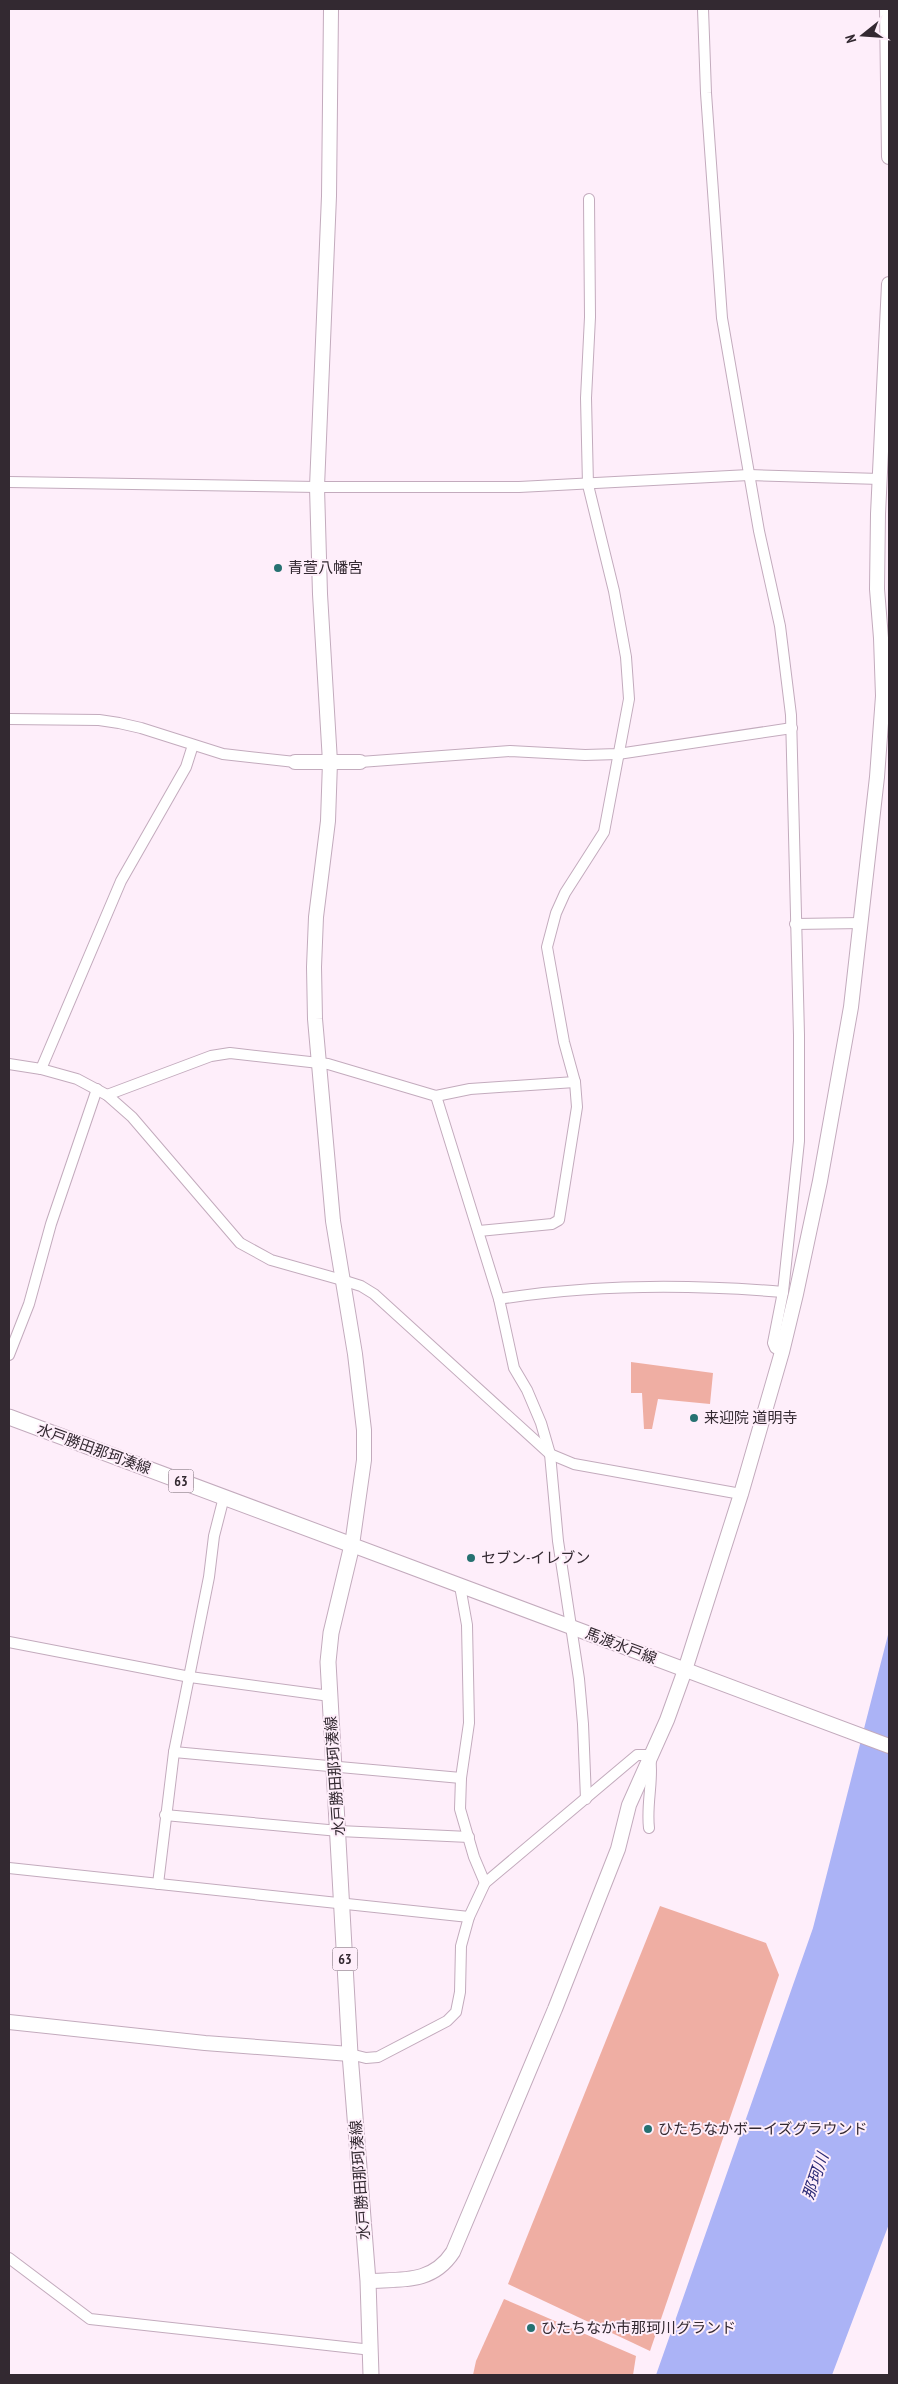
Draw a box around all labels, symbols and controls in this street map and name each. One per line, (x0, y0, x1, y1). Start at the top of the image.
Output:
north arrow (838, 10, 888, 60)
text: N (841, 33, 860, 45)
place label: 青萱八幡宮 (288, 558, 363, 577)
marker: 青萱八幡宮 (272, 562, 284, 574)
place label: 来迎院 道明寺 (704, 1408, 797, 1427)
marker: 来迎院 道明寺 (688, 1412, 700, 1424)
street label: 水戸勝田那珂湊線 (35, 1419, 154, 1478)
road number: 63 (168, 1470, 194, 1492)
place label: セブン-イレブン (481, 1548, 590, 1567)
marker: セブン-イレブン (465, 1552, 477, 1564)
street label: 馬渡水戸線 (583, 1623, 660, 1668)
street label: 水戸勝田那珂湊線 (321, 1716, 348, 1837)
road number: 63 (332, 1948, 358, 1970)
place label: ひたちなかボーイズグラウンド (658, 2119, 868, 2138)
street label: 水戸勝田那珂湊線 (346, 2120, 373, 2241)
marker: ひたちなかボーイズグラウンド (642, 2123, 654, 2135)
water label: 那珂川 (798, 2148, 833, 2202)
place label: ひたちなか市那珂川グランド (541, 2318, 736, 2337)
marker: ひたちなか市那珂川グランド (525, 2322, 537, 2334)

